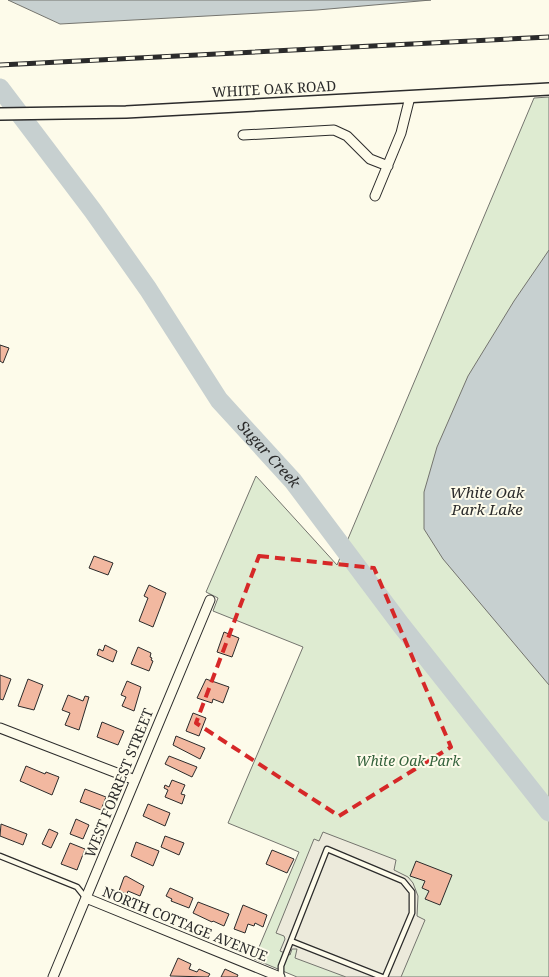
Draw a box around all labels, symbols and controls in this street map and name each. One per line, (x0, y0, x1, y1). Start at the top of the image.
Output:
street label: WHITE OAK ROAD (211, 76, 337, 101)
water label: Sugar Creek (233, 416, 306, 492)
water label: White Oak Park Lake (450, 482, 525, 519)
street label: WEST FORREST STREET (80, 705, 157, 860)
park label: White Oak Park (356, 751, 461, 770)
street label: NORTH COTTAGE AVENUE (100, 882, 271, 966)

